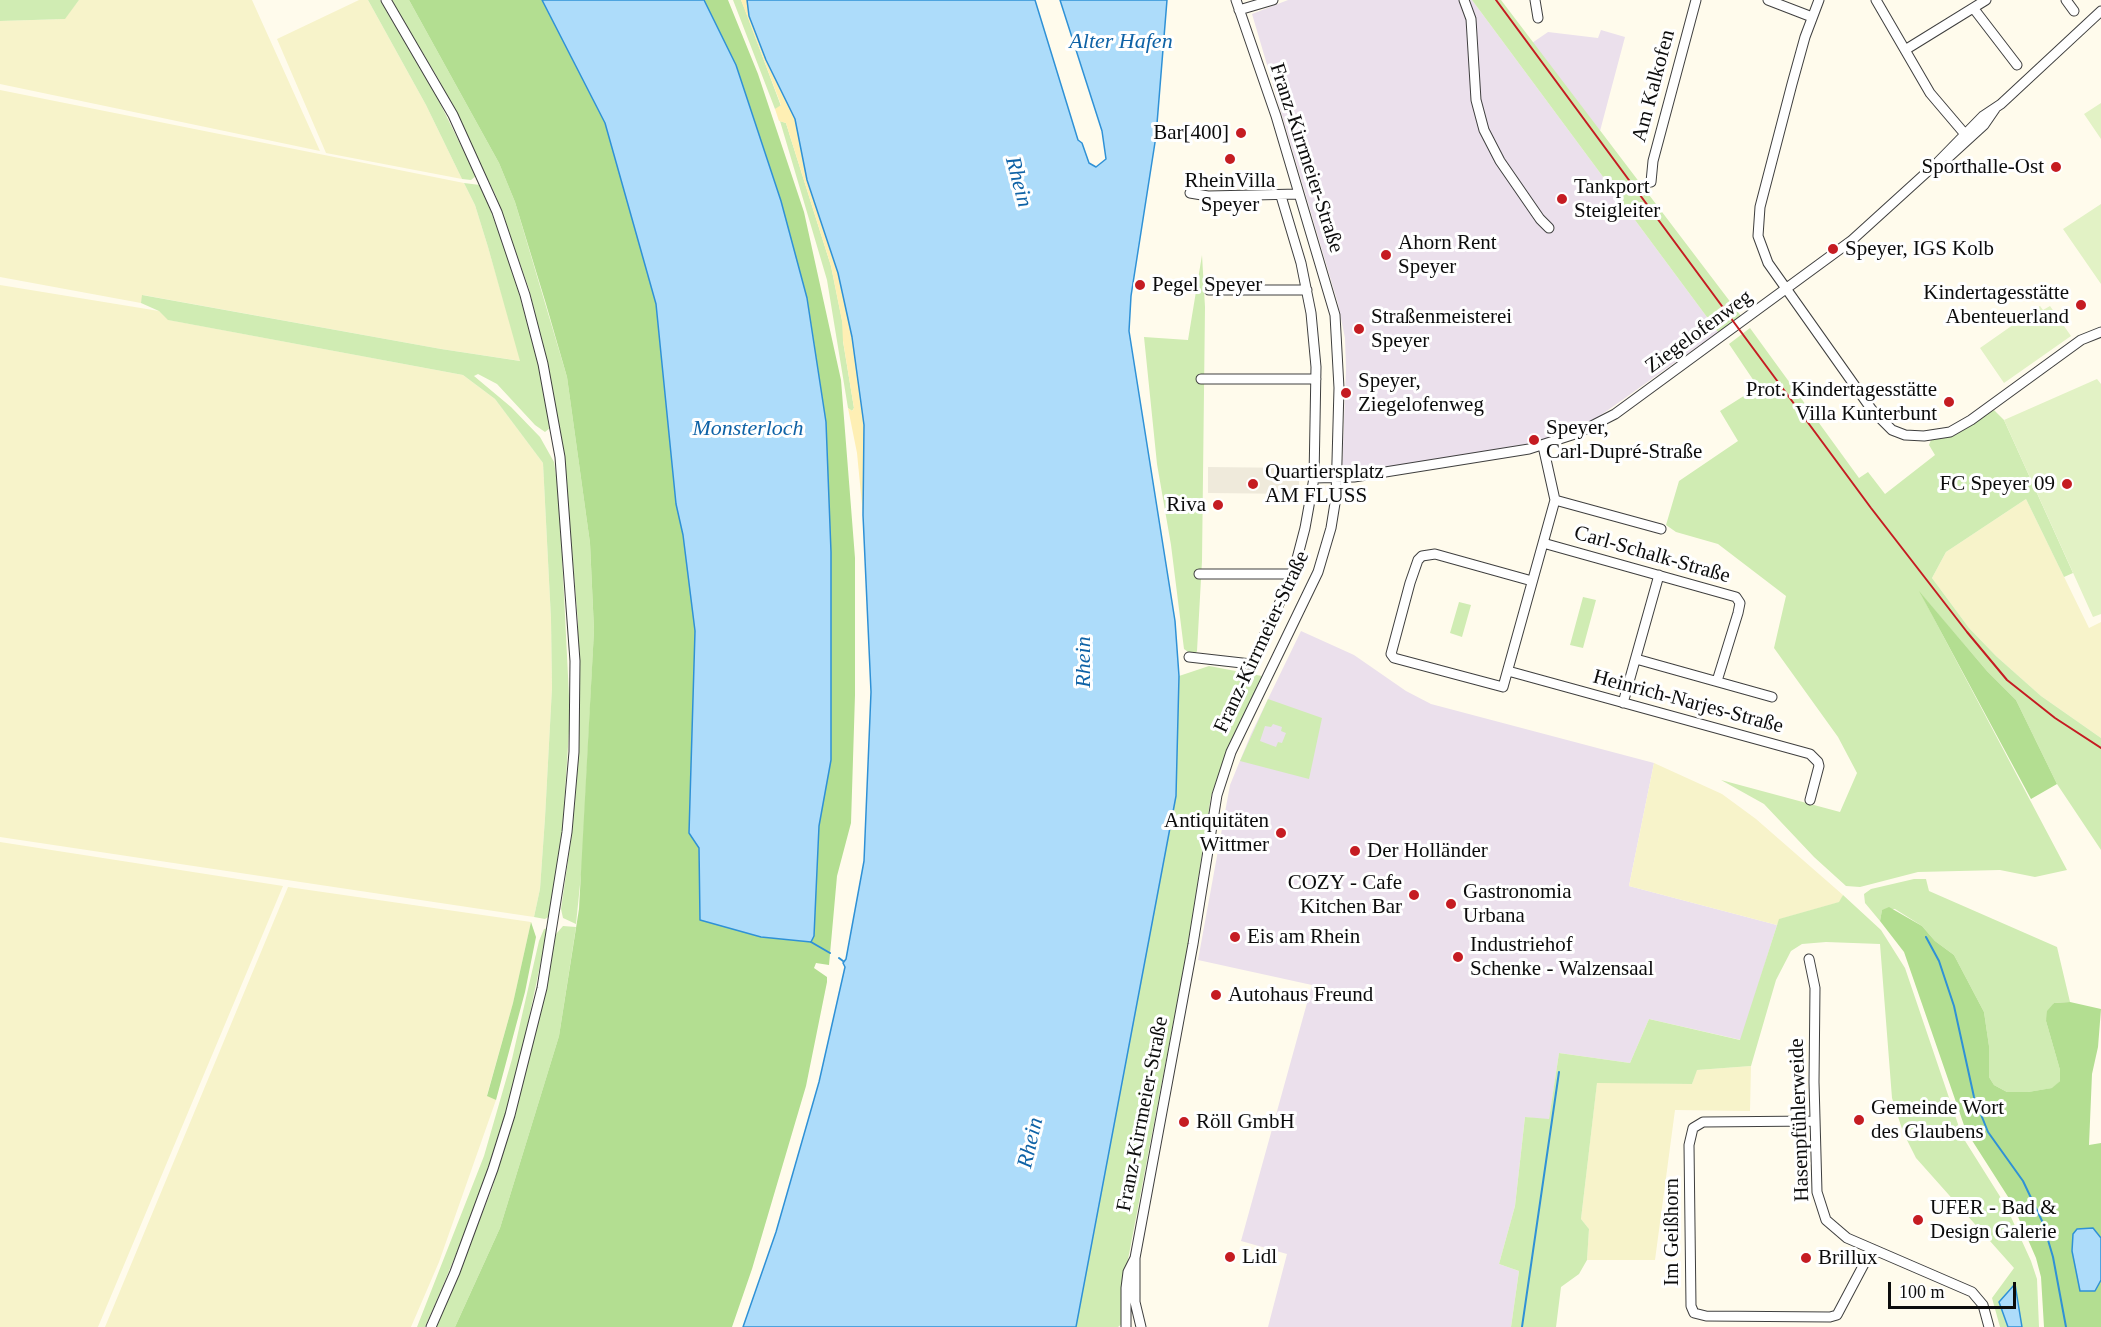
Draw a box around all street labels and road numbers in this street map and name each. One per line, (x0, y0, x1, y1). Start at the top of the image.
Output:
street label: Am Kalkofen (1627, 27, 1681, 145)
street label: Franz-Kirrmeier-Straße (1263, 60, 1349, 256)
street label: Ziegelofenweg (1641, 285, 1757, 379)
street label: Carl-Schalk-Straße (1571, 521, 1733, 589)
street label: Franz-Kirrmeier-Straße (1209, 547, 1315, 737)
street label: Heinrich-Narjes-Straße (1590, 664, 1786, 740)
street label: Franz-Kirrmeier-Straße (1112, 1015, 1174, 1213)
street label: Hasenpfühlerweide (1785, 1038, 1815, 1202)
street label: Im Geißhorn (1659, 1178, 1685, 1286)

